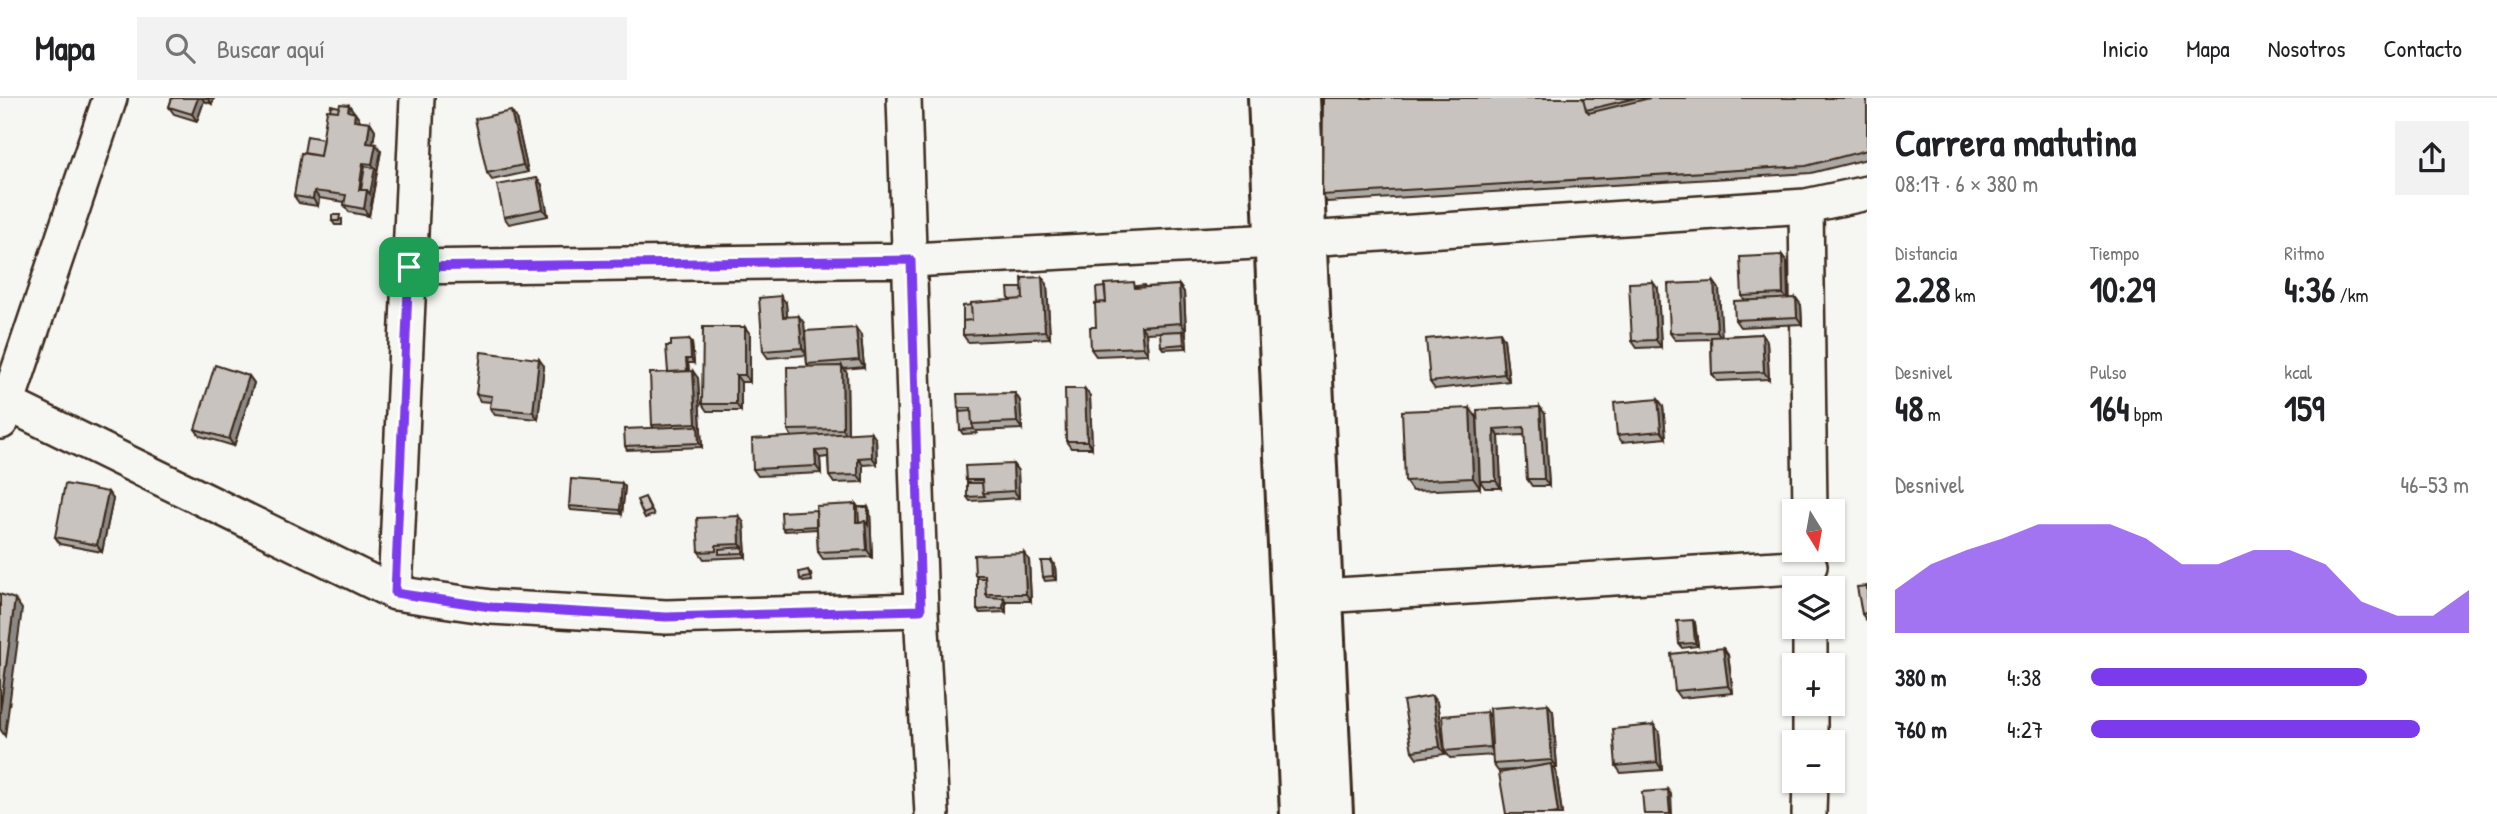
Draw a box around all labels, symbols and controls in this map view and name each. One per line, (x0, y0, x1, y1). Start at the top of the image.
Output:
search box (137, 17, 627, 80)
text: Mapa (35, 26, 95, 70)
icon: search (161, 29, 199, 67)
text: Buscar aquí (217, 31, 325, 66)
text: Inicio (2102, 32, 2148, 64)
text: Mapa (2186, 32, 2230, 64)
text: Nosotros (2268, 32, 2345, 64)
text: Contacto (2383, 32, 2462, 64)
text: Carrera matutina (1895, 116, 2136, 168)
button: share (2395, 121, 2469, 195)
text: 08:17 · 6 × 380 m (1895, 168, 2038, 199)
pin (379, 237, 439, 297)
text: Distancia (1895, 240, 1957, 266)
text: Tiempo (2090, 240, 2139, 266)
text: Ritmo (2284, 240, 2324, 266)
icon: arrive (390, 248, 428, 286)
text: 2.28 (1895, 266, 1950, 313)
text: 10:29 (2090, 266, 2155, 313)
text: 4:36 (2284, 266, 2335, 313)
text: km (1950, 282, 1976, 308)
text: /km (2335, 282, 2368, 308)
text: Desnivel (1895, 359, 1952, 385)
text: Pulso (2090, 359, 2126, 385)
text: kcal (2284, 359, 2312, 385)
text: 48 (1895, 385, 1923, 432)
text: 164 (2090, 385, 2129, 432)
text: 159 (2284, 385, 2325, 432)
text: m (1923, 401, 1941, 427)
text: bpm (2129, 401, 2163, 427)
text: Desnivel (1895, 469, 1964, 500)
text: 46–53 m (2401, 469, 2469, 500)
north arrow (1782, 499, 1844, 562)
map controls (1782, 499, 1845, 793)
button: layers (1782, 576, 1845, 639)
button: + (1782, 653, 1845, 716)
text: 380 m (1895, 662, 1947, 693)
text: 4:38 (2007, 662, 2041, 693)
text: 760 m (1895, 714, 1947, 745)
text: 4:27 (2007, 714, 2043, 745)
button: − (1782, 730, 1845, 793)

